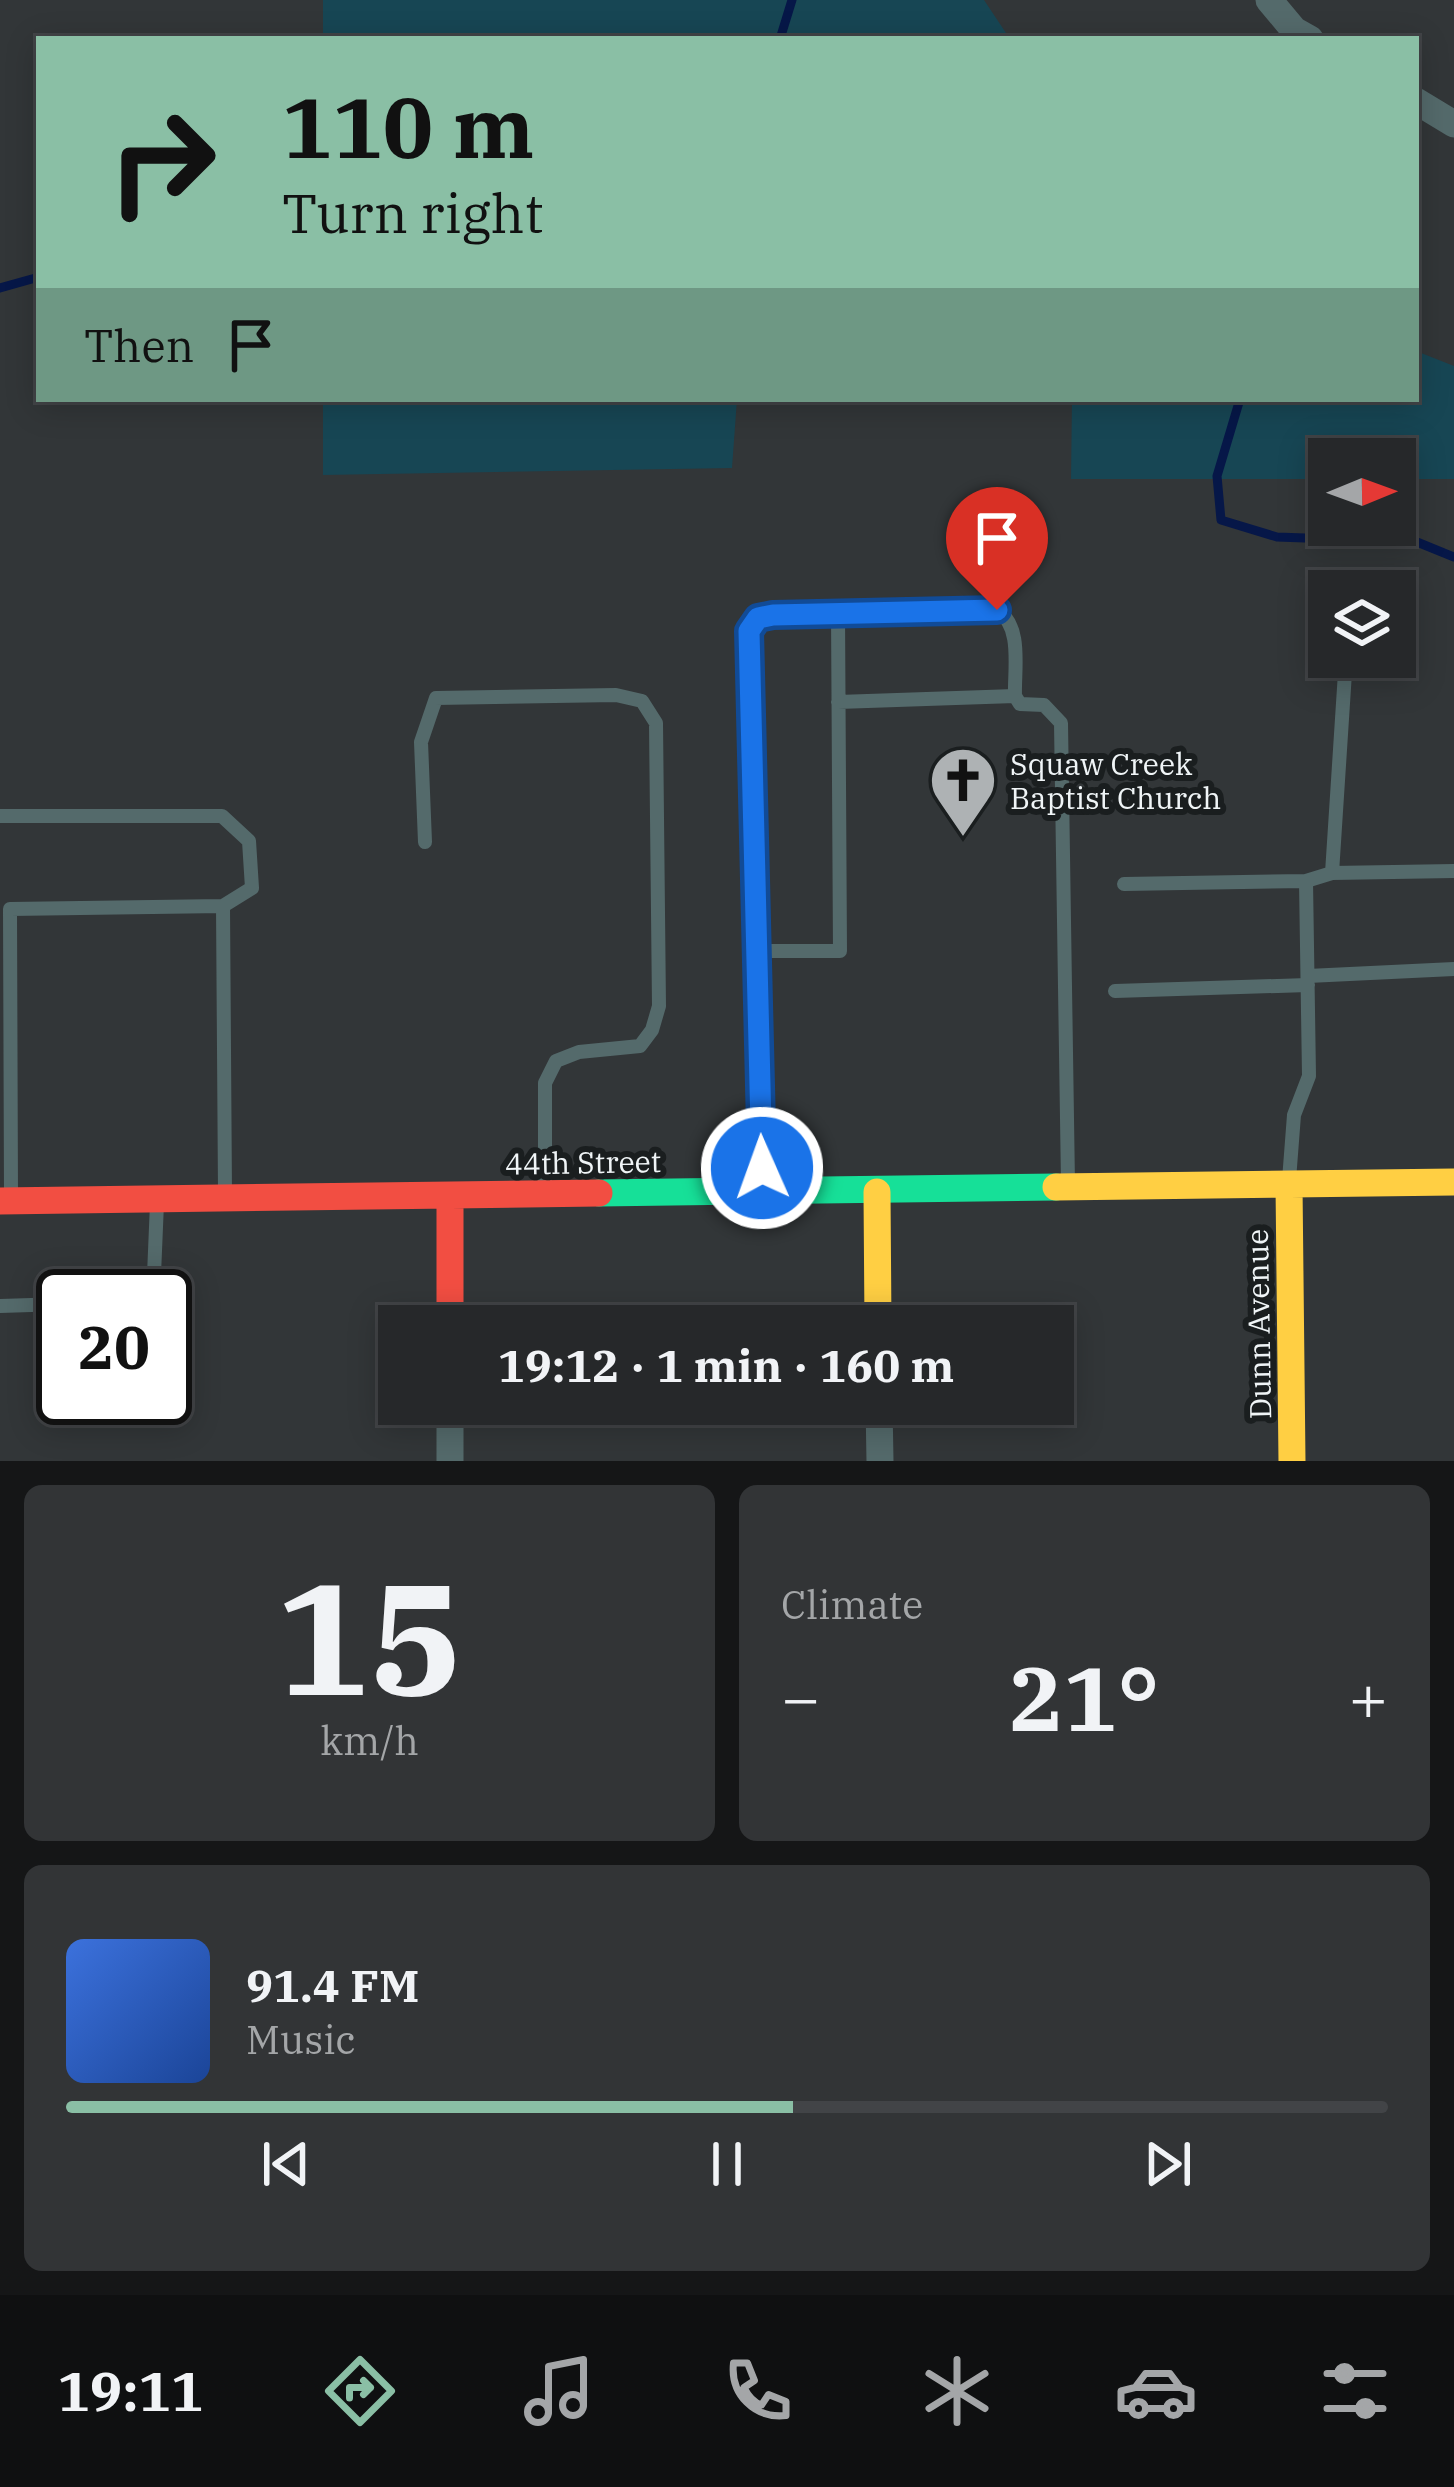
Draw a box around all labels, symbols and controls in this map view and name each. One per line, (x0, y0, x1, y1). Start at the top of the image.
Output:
text: 110 m (282, 72, 534, 181)
icon: right (84, 84, 240, 240)
text: Turn right (282, 178, 544, 248)
icon: arrive (218, 312, 284, 378)
text: Then (84, 316, 194, 374)
north arrow (1308, 438, 1416, 546)
map controls (1308, 438, 1416, 678)
pin (946, 487, 1048, 610)
icon: arrive (964, 505, 1030, 571)
button: layers (1308, 570, 1416, 678)
place label: Squaw Creek Baptist Church (1010, 744, 1221, 817)
church icon: Squaw Creek Baptist Church (928, 745, 998, 839)
position arrow (699, 1105, 825, 1231)
street label: 44th Street (504, 1141, 662, 1183)
street label: Dunn Avenue (1237, 1228, 1279, 1420)
speed limit sign: 20 (36, 1269, 192, 1425)
text: 19:12 · 1 min · 160 m (498, 1336, 954, 1394)
text: 15 (276, 1535, 463, 1738)
text: Climate (781, 1579, 923, 1630)
text: 21° (1009, 1639, 1160, 1756)
text: − (781, 1654, 821, 1740)
text: + (1348, 1654, 1388, 1740)
text: km/h (320, 1715, 419, 1766)
text: 91.4 FM (246, 1956, 419, 2014)
text: Music (246, 2014, 356, 2065)
icon: previous (253, 2131, 319, 2197)
icon: pause (694, 2131, 760, 2197)
icon: next (1135, 2131, 1201, 2197)
icon: directions (318, 2349, 402, 2433)
icon: music (517, 2349, 601, 2433)
icon: phone (716, 2349, 800, 2433)
icon: climate (915, 2349, 999, 2433)
icon: car (1114, 2349, 1198, 2433)
icon: filters (1313, 2349, 1397, 2433)
text: 19:11 (57, 2356, 203, 2426)

